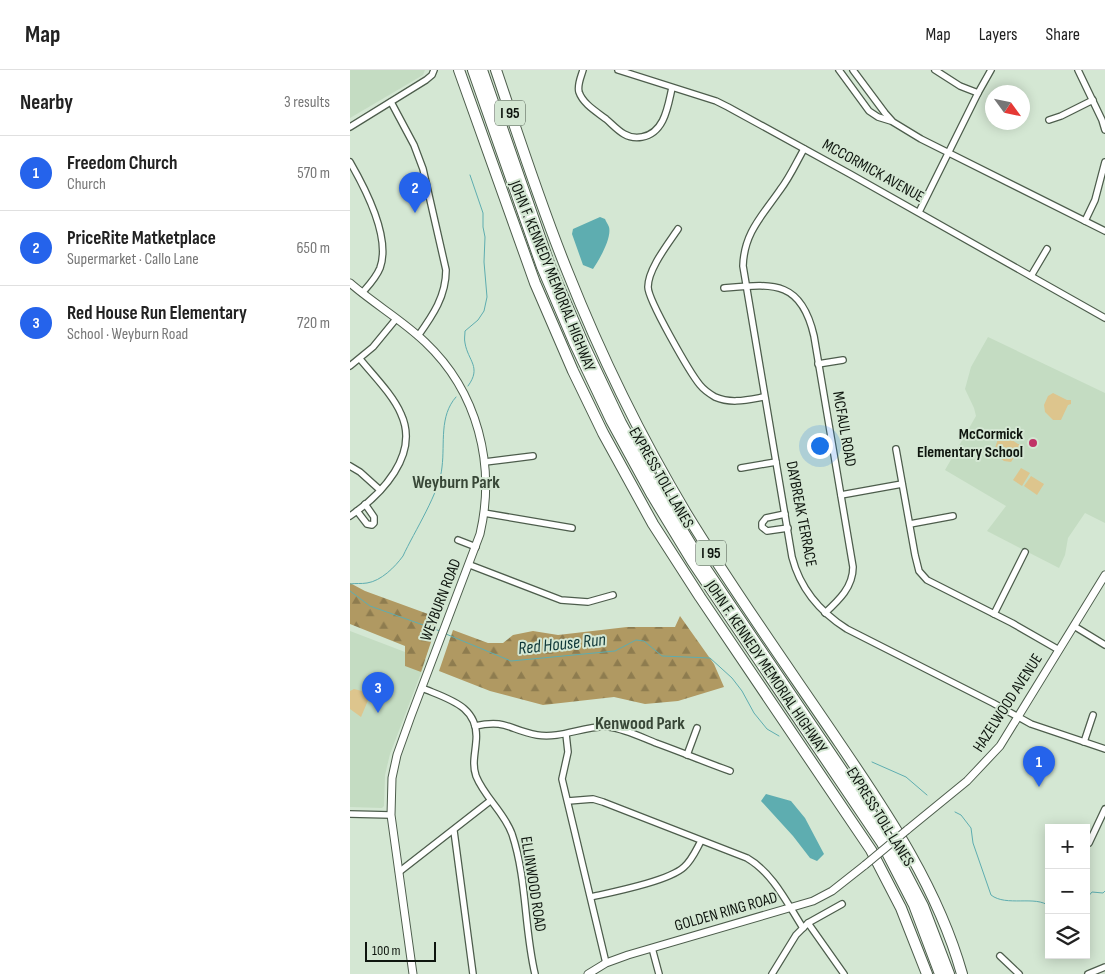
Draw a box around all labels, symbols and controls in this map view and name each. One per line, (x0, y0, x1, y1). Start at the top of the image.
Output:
text: Map (25, 20, 60, 49)
text: Map (926, 24, 951, 45)
text: Layers (979, 24, 1018, 45)
text: Share (1046, 24, 1080, 45)
north arrow (985, 85, 1030, 130)
text: Nearby (20, 90, 73, 115)
text: 3 results (284, 93, 330, 112)
road number: I 95 (495, 100, 525, 126)
street label: MCCORMICK AVENUE (819, 135, 927, 207)
text: Freedom Church (67, 152, 177, 175)
text: 1 (33, 164, 39, 183)
text: 570 m (297, 164, 330, 183)
pin: 2 (399, 172, 431, 213)
text: Church (67, 175, 106, 194)
street label: JOHN F. KENNEDY MEMORIAL HIGHWAY (505, 177, 599, 374)
text: PriceRite Matketplace (67, 227, 216, 250)
text: 2 (32, 239, 40, 258)
text: 650 m (297, 239, 330, 258)
text: Supermarket · Callo Lane (67, 250, 199, 269)
text: Red House Run Elementary (67, 302, 247, 325)
text: 3 (32, 314, 40, 333)
text: 720 m (297, 314, 330, 333)
text: School · Weyburn Road (67, 325, 188, 344)
street label: MCFAUL ROAD (828, 390, 860, 468)
street label: EXPRESS TOLL LANES (624, 424, 698, 532)
place label: McCormick Elementary School (917, 425, 1023, 462)
your location (807, 433, 833, 459)
marker: McCormick Elementary School (1027, 437, 1039, 449)
street label: DAYBREAK TERRACE (781, 460, 821, 568)
district label: Weyburn Park (412, 472, 500, 493)
road number: I 95 (696, 540, 726, 566)
street label: WEYBURN ROAD (417, 556, 465, 644)
street label: JOHN F. KENNEDY MEMORIAL HIGHWAY (701, 576, 831, 757)
water label: Red House Run (517, 629, 607, 659)
street label: HAZELWOOD AVENUE (969, 650, 1047, 756)
pin: 3 (362, 672, 394, 713)
district label: Kenwood Park (595, 713, 685, 734)
pin: 1 (1023, 746, 1055, 787)
street label: EXPRESS TOLL LANES (842, 764, 918, 870)
map controls (1045, 824, 1090, 959)
button: + (1045, 824, 1090, 869)
street label: ELLINWOOD ROAD (516, 835, 550, 933)
button: − (1045, 869, 1090, 914)
street label: GOLDEN RING ROAD (672, 888, 780, 936)
button: layers (1045, 914, 1090, 959)
scale bar (365, 939, 436, 962)
text: 100 m (372, 942, 401, 959)

